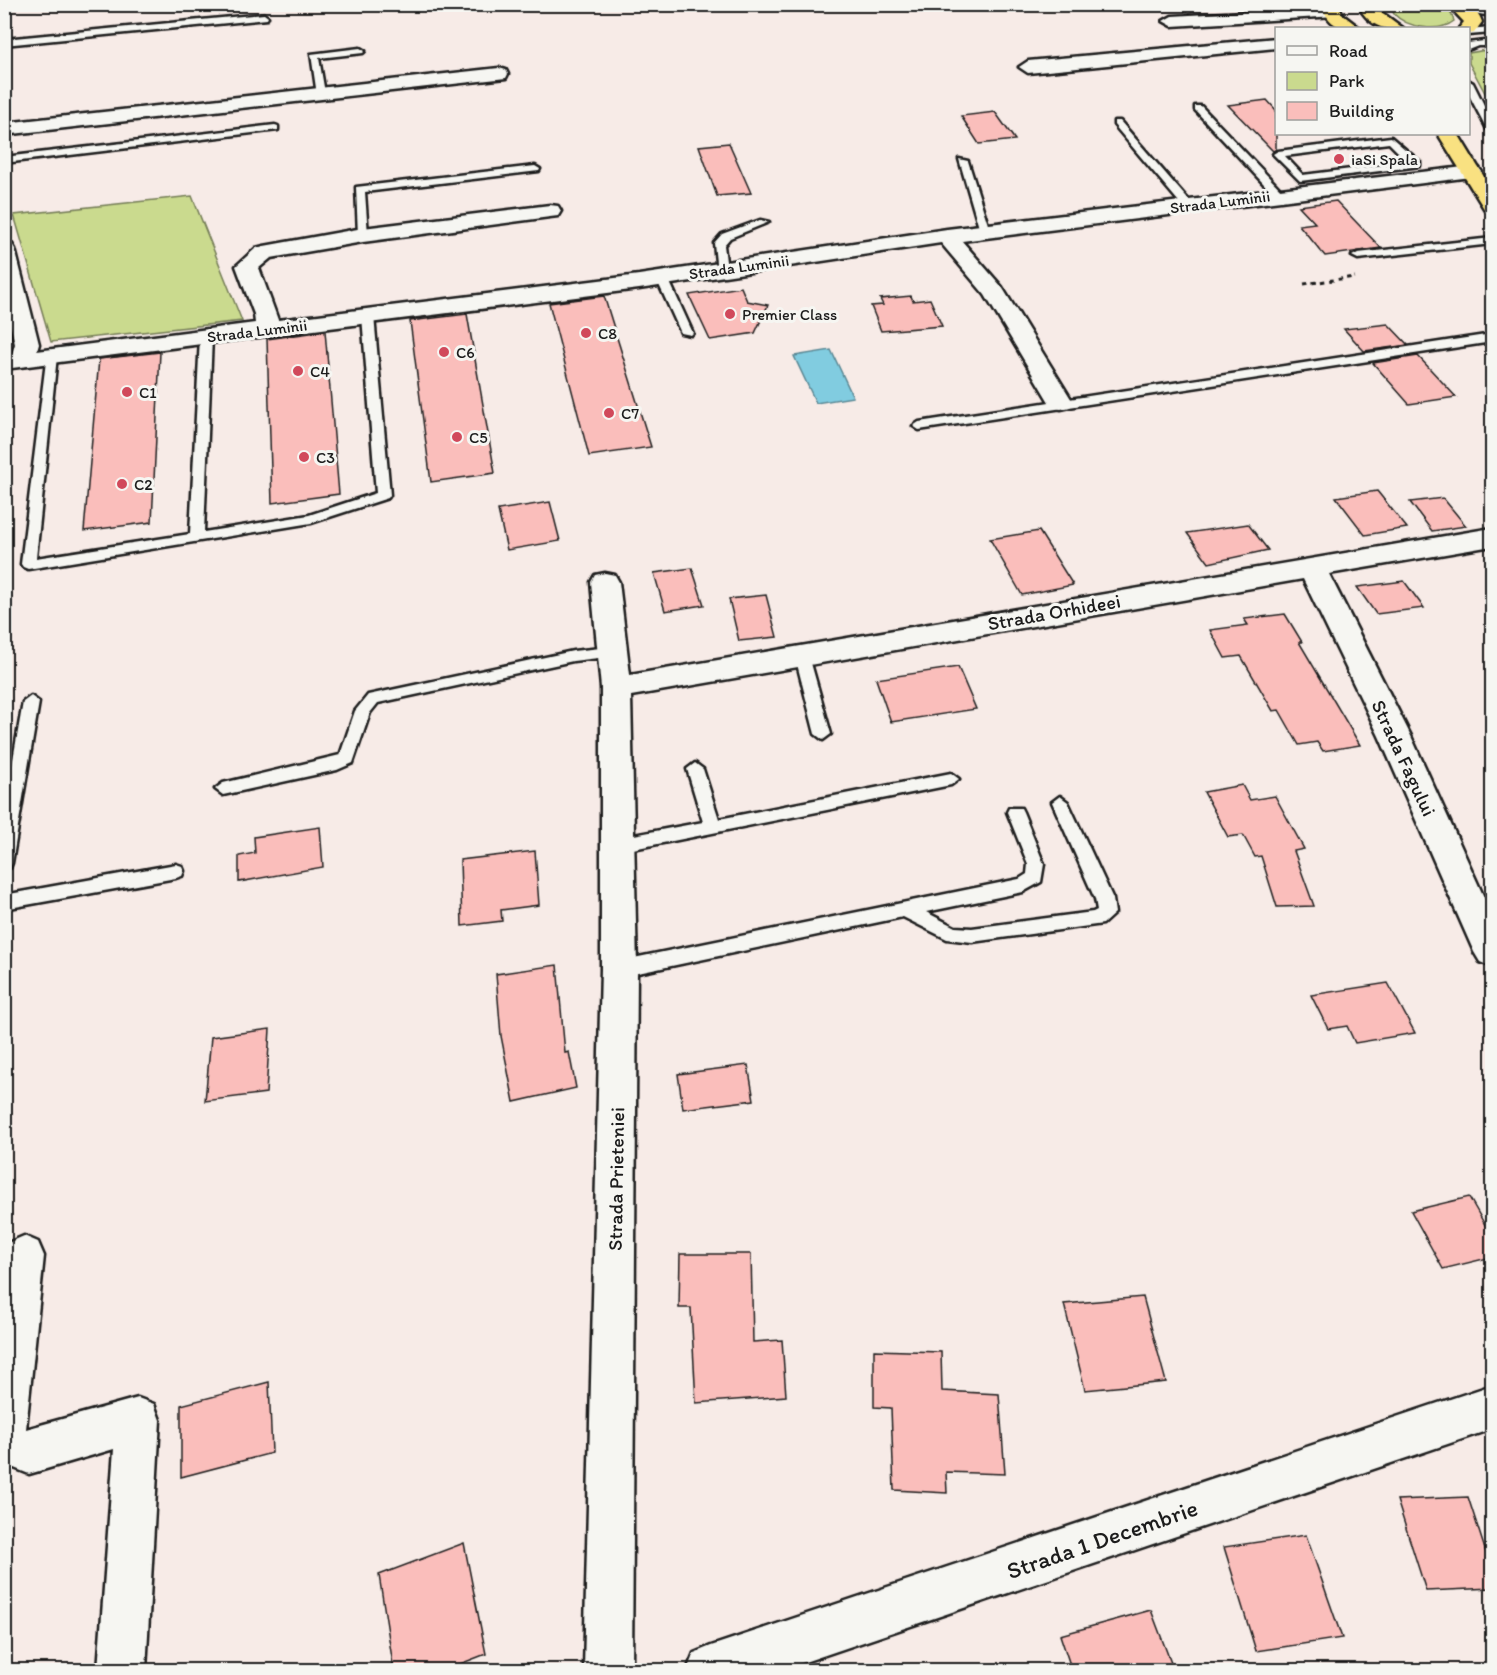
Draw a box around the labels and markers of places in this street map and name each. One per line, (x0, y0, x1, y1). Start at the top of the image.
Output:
place label: iaSi Spala (1351, 150, 1418, 169)
marker: iaSi Spala (1332, 152, 1346, 166)
place label: Premier Class (742, 305, 837, 324)
marker: Premier Class (723, 307, 737, 321)
place label: C8 (598, 324, 617, 343)
marker: C8 (579, 326, 593, 340)
place label: C6 (456, 343, 475, 362)
marker: C6 (437, 345, 451, 359)
place label: C4 (310, 362, 330, 381)
marker: C4 (291, 364, 305, 378)
place label: C1 (139, 383, 157, 402)
marker: C1 (120, 385, 134, 399)
place label: C7 (621, 404, 639, 423)
marker: C7 (602, 406, 616, 420)
place label: C5 (469, 428, 488, 447)
marker: C5 (450, 430, 464, 444)
place label: C3 (316, 448, 335, 467)
marker: C3 (297, 450, 311, 464)
place label: C2 (134, 475, 153, 494)
marker: C2 (115, 477, 129, 491)

